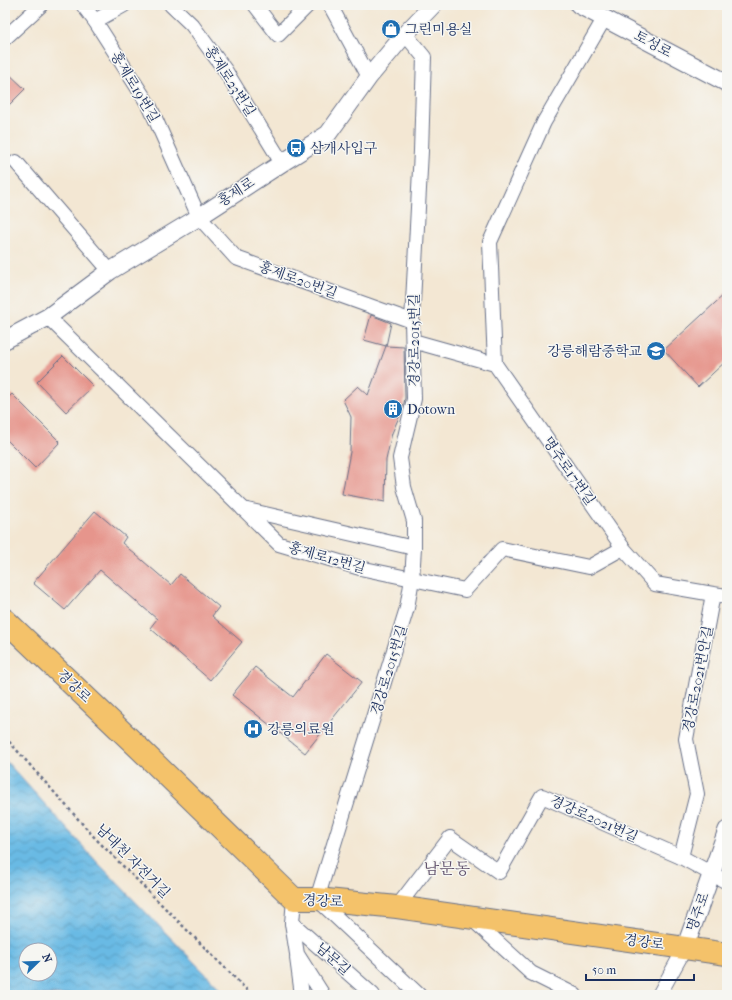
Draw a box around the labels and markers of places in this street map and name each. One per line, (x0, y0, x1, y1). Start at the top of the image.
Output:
shop icon: 그린미용실 (380, 18, 402, 40)
place label: 그린미용실 (405, 21, 473, 38)
bus stop icon: 삼개사입구 (285, 137, 307, 159)
place label: 삼개사입구 (310, 140, 378, 157)
school or university icon: 강릉해람중학교 (645, 340, 667, 362)
place label: 강릉해람중학교 (547, 343, 642, 360)
building icon: Dotown (382, 398, 404, 420)
place label: Dotown (407, 401, 455, 418)
hospital icon: 강릉의료원 (242, 718, 264, 740)
place label: 강릉의료원 (267, 721, 335, 738)

